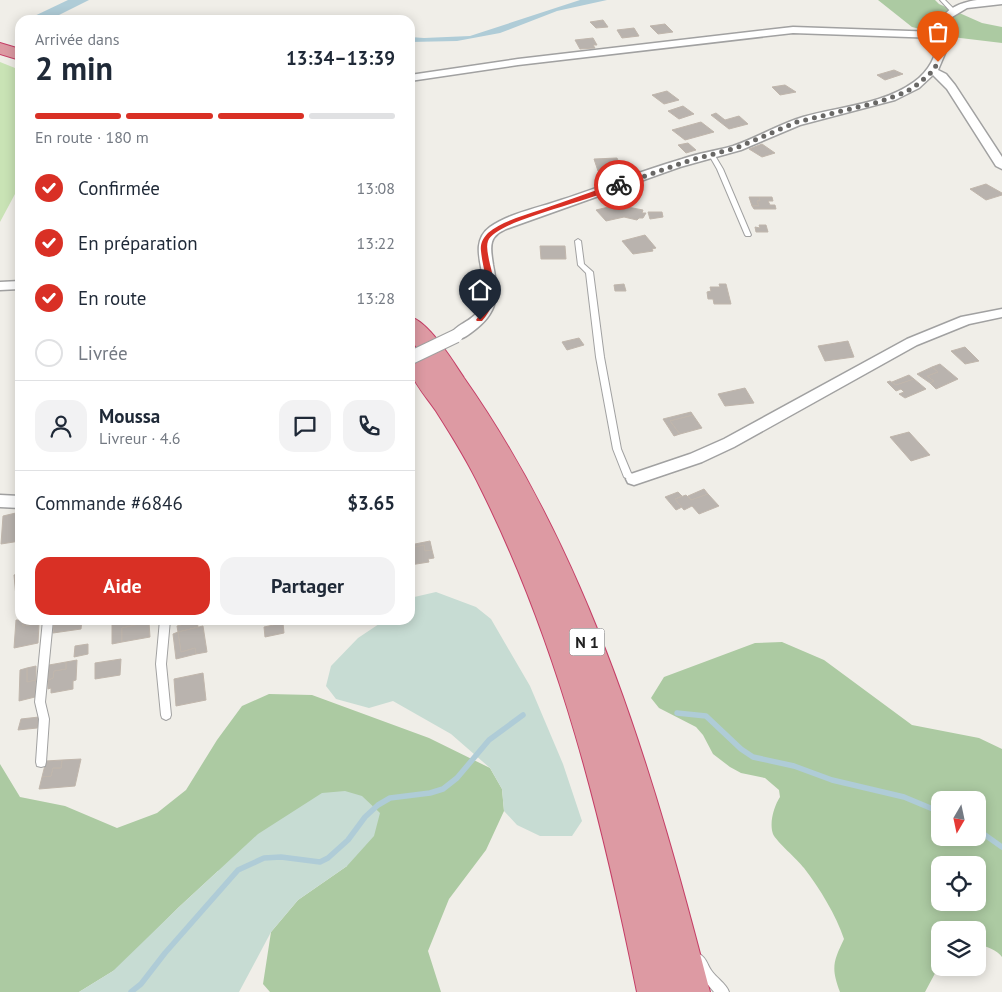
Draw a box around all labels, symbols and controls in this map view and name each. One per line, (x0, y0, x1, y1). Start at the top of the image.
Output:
pin (917, 11, 959, 62)
icon: bag (924, 18, 952, 46)
text: Arrivée dans (35, 29, 119, 49)
text: 13:34–13:39 (286, 46, 395, 70)
text: 2 min (35, 47, 113, 89)
text: En route · 180 m (35, 127, 149, 147)
courier (594, 160, 644, 210)
icon: bike (605, 171, 633, 199)
icon: check (35, 174, 63, 202)
text: Confirmée (78, 176, 160, 200)
text: 13:08 (357, 178, 395, 198)
icon: check (35, 229, 63, 257)
text: En préparation (78, 231, 198, 255)
text: 13:22 (357, 233, 395, 253)
pin (459, 269, 501, 320)
icon: home (466, 276, 494, 304)
icon: check (35, 284, 63, 312)
text: En route (78, 286, 146, 310)
text: 13:28 (357, 288, 395, 308)
text: Livrée (78, 341, 128, 365)
button: person (35, 400, 87, 452)
button: chat (279, 400, 331, 452)
button: phone (343, 400, 395, 452)
text: Moussa (99, 404, 160, 428)
text: Livreur · 4.6 (99, 428, 181, 448)
text: Commande #6846 (35, 491, 183, 515)
text: $3.65 (347, 491, 395, 515)
button: Aide (35, 557, 210, 615)
button: Partager (220, 557, 395, 615)
road number: N 1 (570, 628, 604, 656)
north arrow (931, 791, 986, 846)
map controls (931, 791, 986, 976)
button: locate (931, 856, 986, 911)
button: layers (931, 921, 986, 976)

